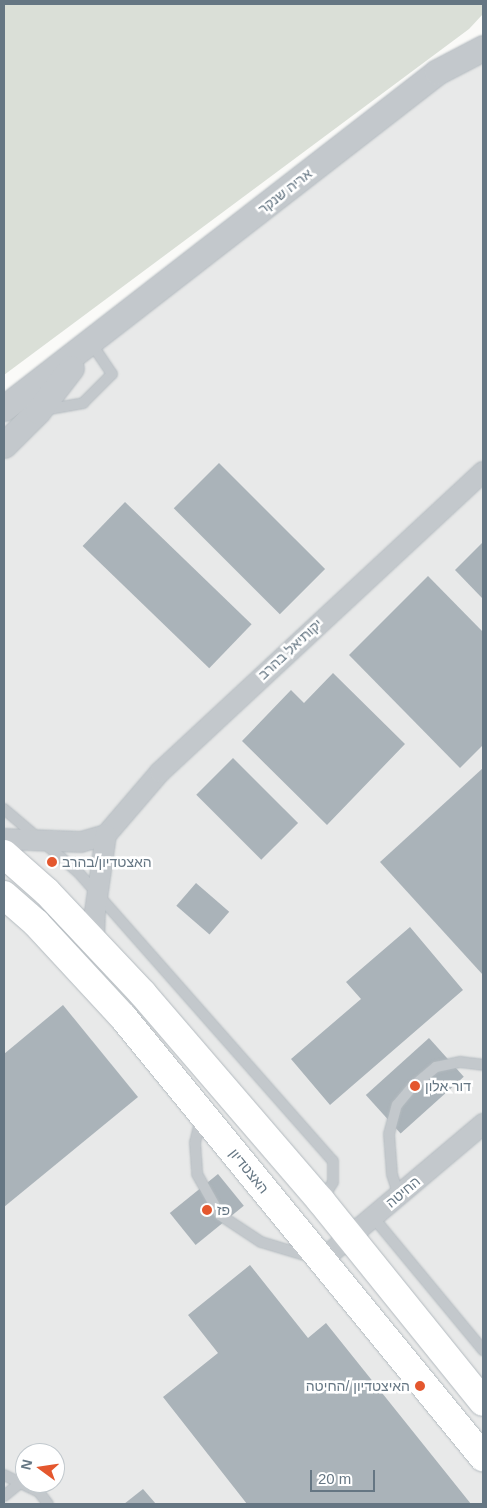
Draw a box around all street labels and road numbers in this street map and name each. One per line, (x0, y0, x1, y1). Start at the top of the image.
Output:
street label: אריה שנקר (255, 165, 315, 217)
street label: יקותיאל בהרב (255, 615, 325, 683)
street label: האצטדיון (226, 1145, 272, 1197)
street label: החיטה (382, 1173, 424, 1211)

